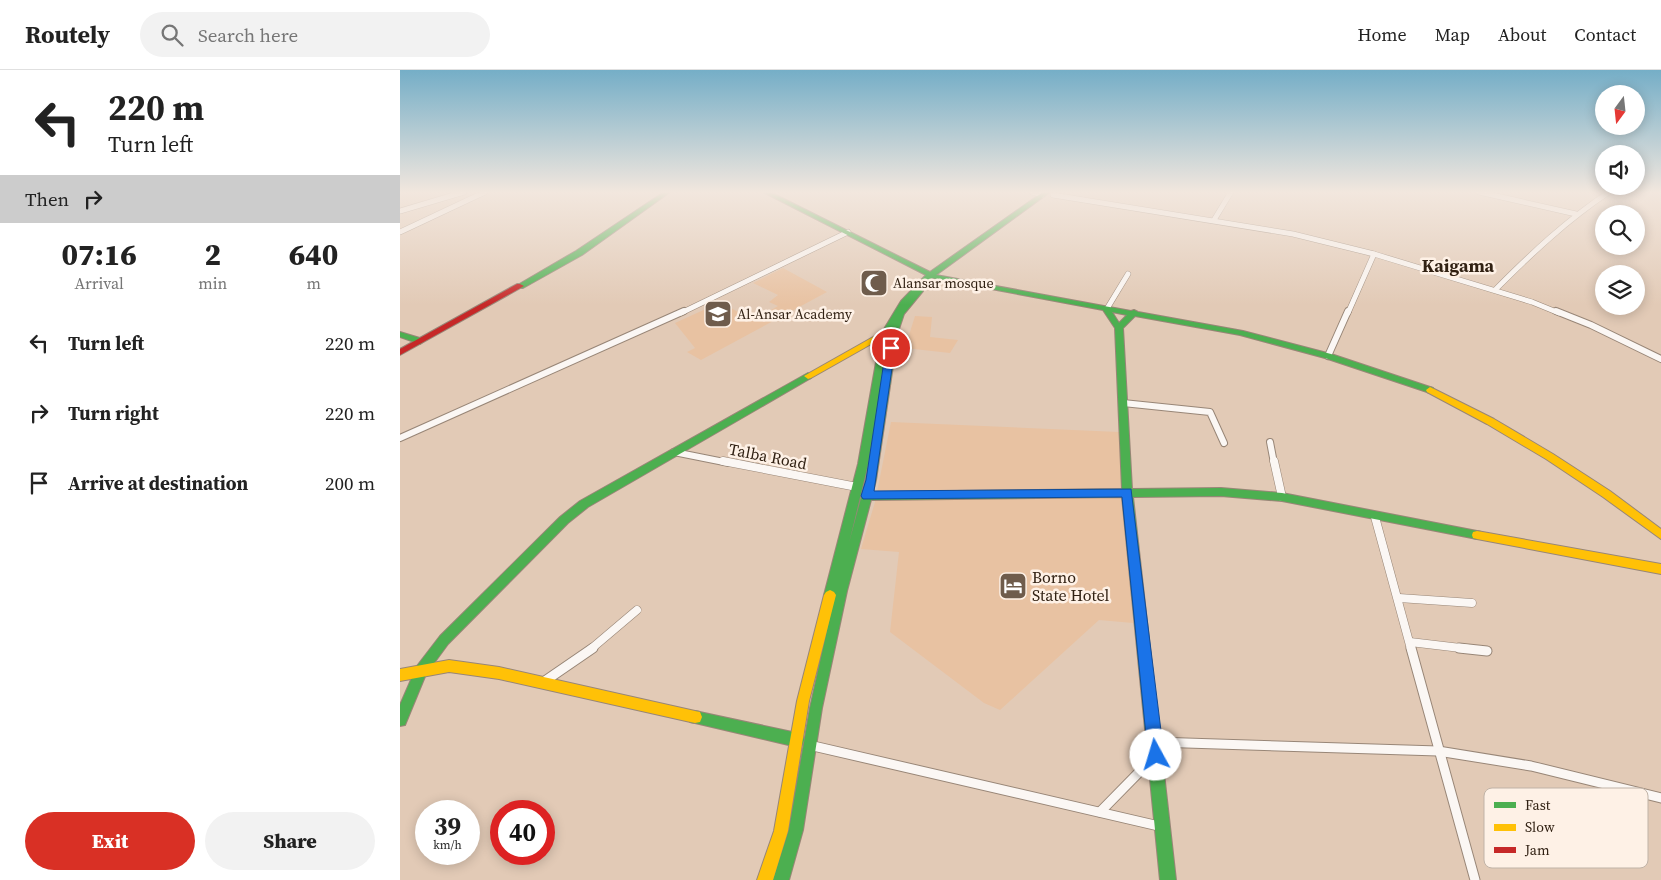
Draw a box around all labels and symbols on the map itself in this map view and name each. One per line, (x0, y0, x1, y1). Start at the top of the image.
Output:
north arrow (1595, 85, 1645, 135)
district label: Kaigama (1422, 253, 1495, 278)
mosque icon: Alansar mosque (859, 268, 889, 298)
place label: Alansar mosque (893, 273, 994, 293)
school or university icon: Al-Ansar Academy (703, 299, 733, 329)
place label: Al-Ansar Academy (737, 304, 853, 324)
pin (870, 327, 912, 369)
street label: Talba Road (727, 438, 809, 474)
place label: Borno State Hotel (1032, 566, 1110, 606)
hotel icon: Borno State Hotel (998, 571, 1028, 601)
position arrow (1129, 728, 1181, 780)
legend (1484, 788, 1648, 868)
text: Fast (1525, 795, 1551, 815)
speed limit sign: 40 (490, 800, 555, 865)
text: Slow (1525, 817, 1555, 837)
text: Jam (1524, 840, 1550, 860)

